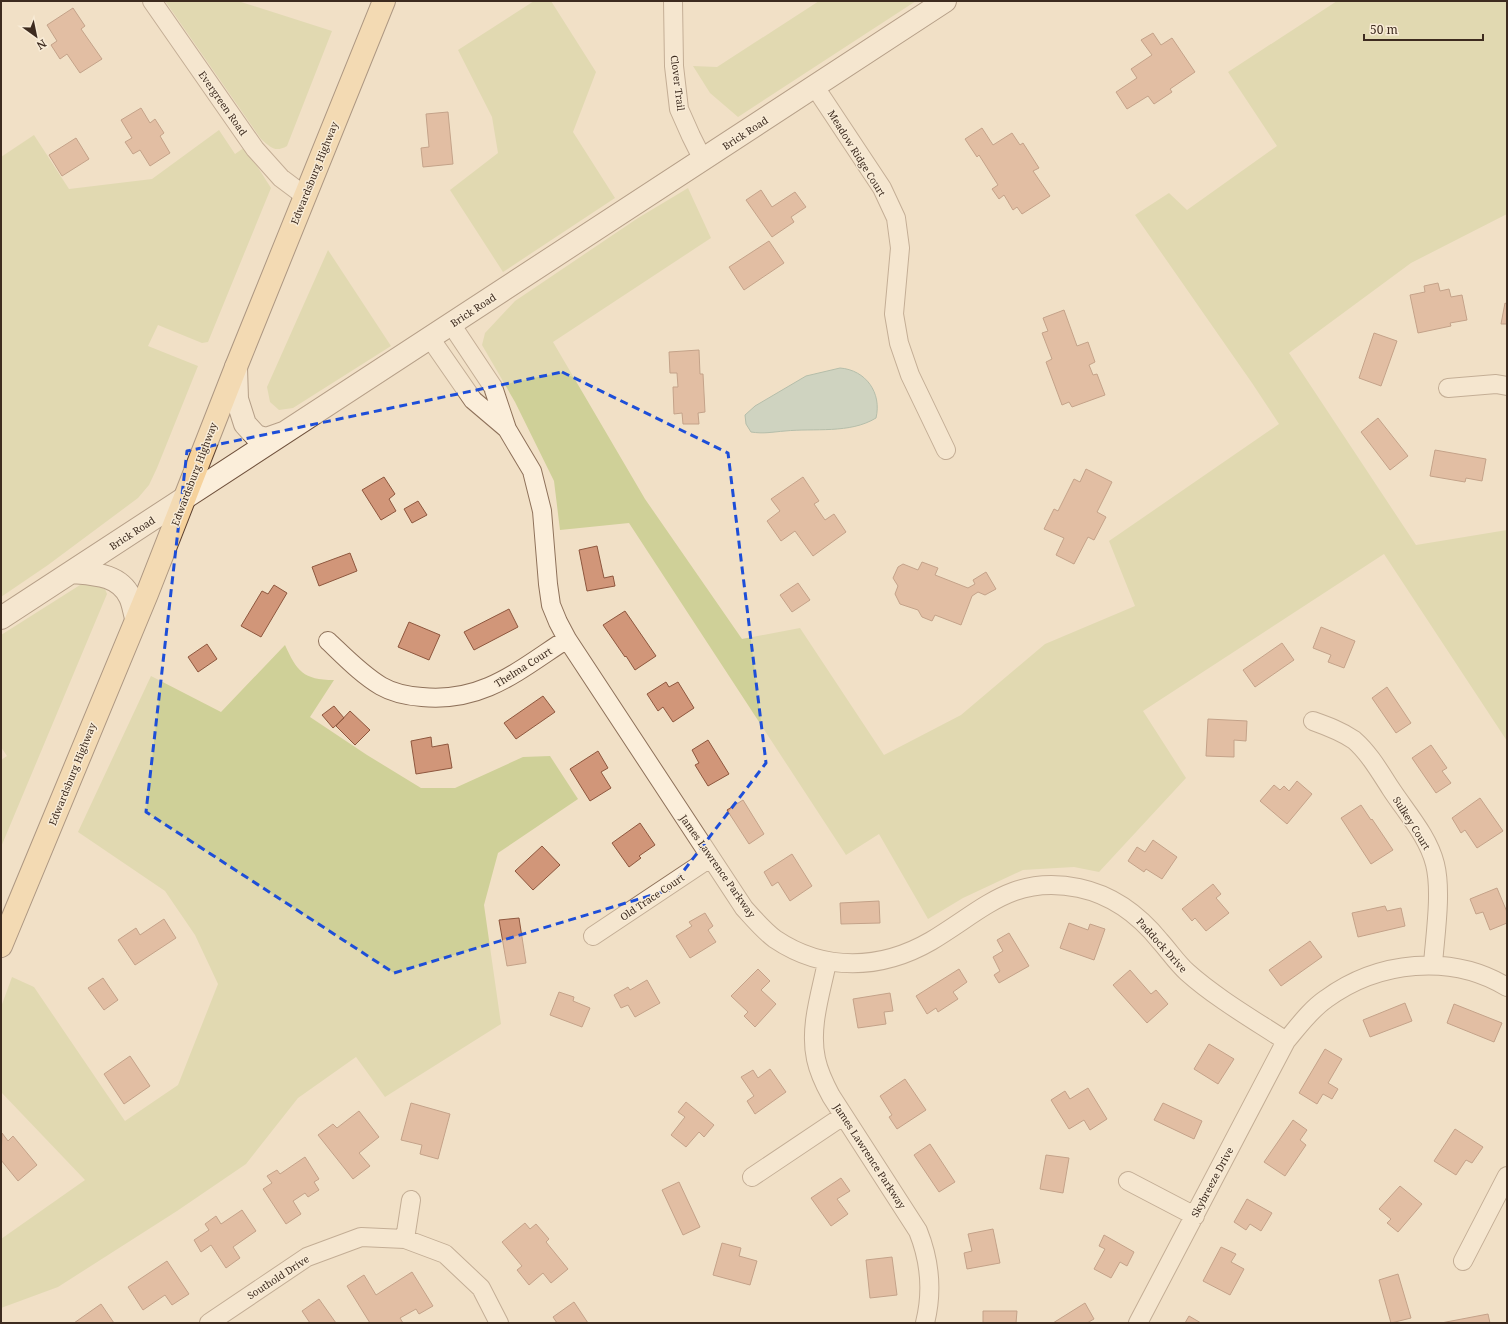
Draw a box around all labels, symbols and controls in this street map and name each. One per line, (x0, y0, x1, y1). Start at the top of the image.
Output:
north arrow (16, 16, 56, 56)
scale bar (1364, 16, 1483, 42)
text: 50 m (1370, 21, 1398, 38)
text: N (34, 36, 49, 54)
street label: Clover Trail (668, 54, 688, 112)
street label: Evergreen Road (195, 68, 251, 138)
street label: Meadow Ridge Court (825, 107, 889, 199)
street label: Brick Road (719, 113, 771, 153)
street label: Edwardsburg Highway (287, 119, 341, 226)
street label: Brick Road (447, 290, 499, 330)
street label: Edwardsburg Highway (168, 420, 220, 528)
street label: Brick Road (106, 513, 158, 553)
street label: Thelma Court (492, 644, 555, 690)
street label: Edwardsburg Highway (45, 720, 99, 827)
street label: Sulkey Court (1390, 794, 1434, 853)
street label: James Lawrence Parkway (676, 811, 759, 921)
street label: Old Trace Court (617, 870, 687, 924)
street label: Paddock Drive (1134, 915, 1190, 975)
street label: James Lawrence Parkway (830, 1100, 910, 1212)
street label: Skybreeze Drive (1188, 1144, 1236, 1220)
street label: Southold Drive (244, 1252, 312, 1302)

